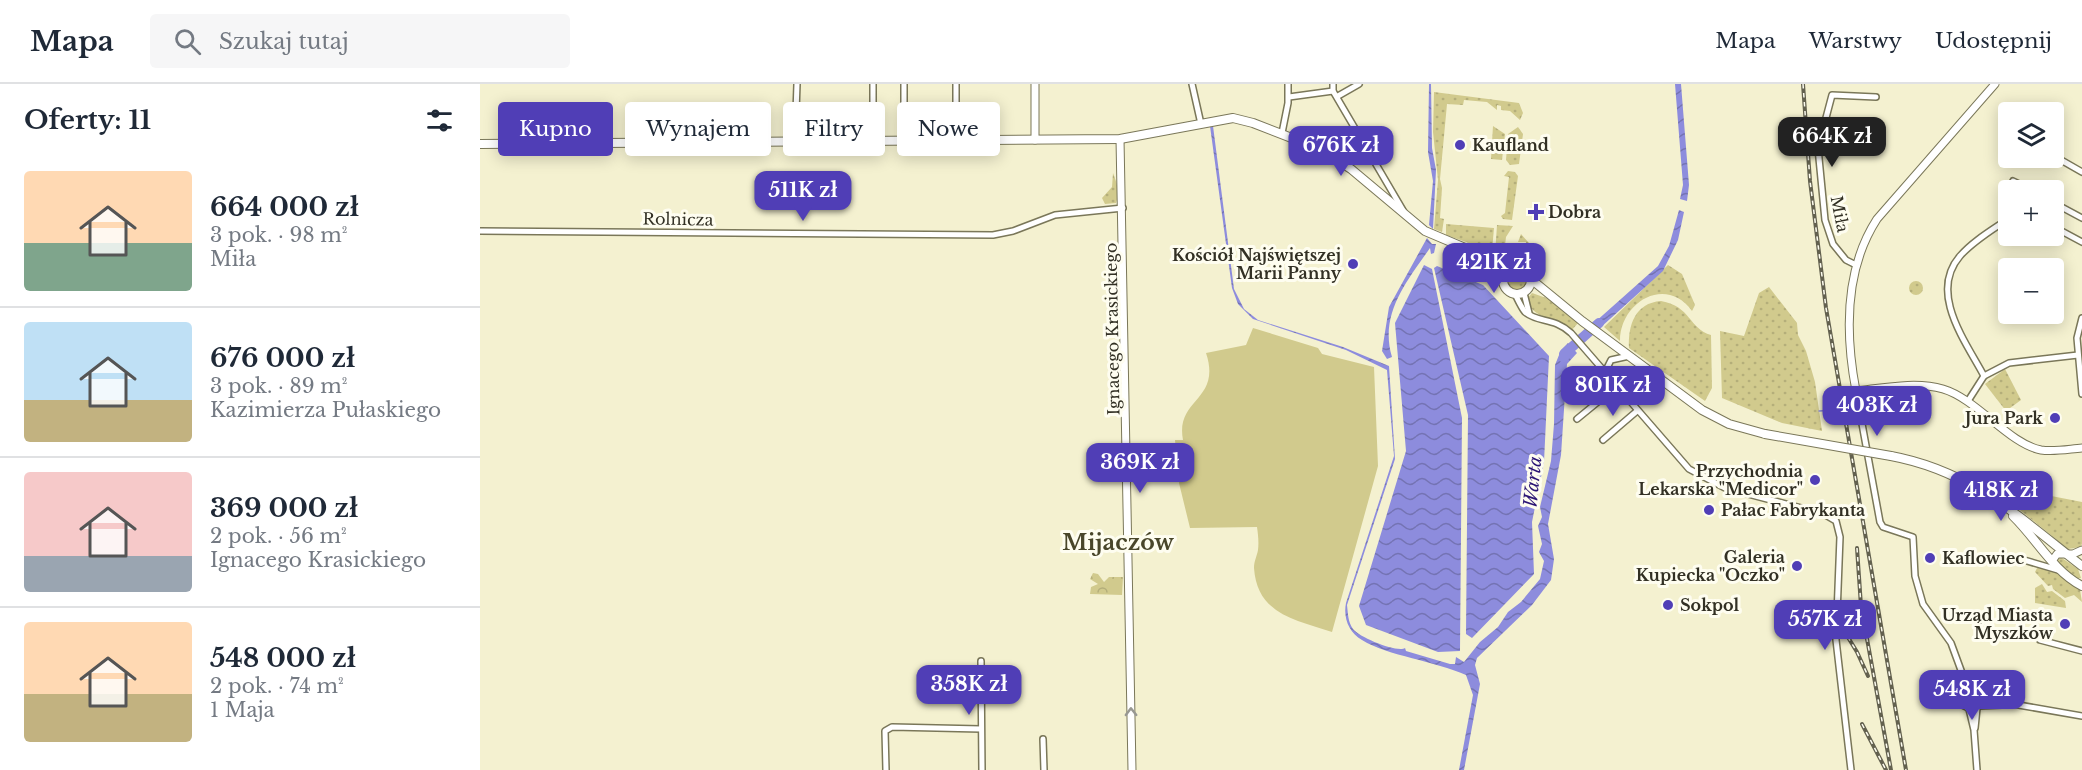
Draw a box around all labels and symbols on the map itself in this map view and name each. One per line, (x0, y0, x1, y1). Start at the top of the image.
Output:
pin: 664K zł (1777, 117, 1887, 168)
pin: 676K zł (1286, 126, 1396, 177)
place label: Kaufland (1472, 135, 1549, 155)
marker: Kaufland (1453, 138, 1467, 152)
pin: 511K zł (748, 171, 858, 222)
street label: Miła (1827, 194, 1853, 234)
place label: Dobra (1548, 202, 1601, 222)
marker: Dobra (1529, 205, 1543, 219)
street label: Rolnicza (642, 208, 714, 230)
street label: Ignacego Krasickiego (1100, 242, 1124, 416)
pin: 421K zł (1439, 243, 1549, 294)
place label: Kościół Najświętszej Marii Panny (1172, 245, 1342, 283)
marker: Kościół Najświętszej Marii Panny (1346, 257, 1360, 271)
pin: 801K zł (1558, 366, 1668, 417)
pin: 403K zł (1822, 386, 1932, 437)
place label: Jura Park (1962, 408, 2043, 428)
marker: Jura Park (2048, 411, 2062, 425)
pin: 369K zł (1085, 443, 1195, 494)
water label: Warta (1519, 455, 1547, 509)
place label: Przychodnia Lekarska "Medicor" (1638, 461, 1803, 499)
pin: 418K zł (1946, 471, 2056, 522)
marker: Przychodnia Lekarska "Medicor" (1808, 473, 1822, 487)
place label: Pałac Fabrykanta (1721, 500, 1865, 520)
marker: Pałac Fabrykanta (1702, 503, 1716, 517)
district label: Mijaczów (1062, 529, 1174, 556)
place label: Galeria Kupiecka "Oczko" (1636, 547, 1785, 585)
place label: Kaflowiec (1942, 548, 2024, 568)
marker: Kaflowiec (1923, 551, 1937, 565)
marker: Galeria Kupiecka "Oczko" (1790, 559, 1804, 573)
place label: Sokpol (1680, 595, 1740, 615)
marker: Sokpol (1661, 598, 1675, 612)
pin: 557K zł (1770, 600, 1880, 651)
place label: Urząd Miasta Myszków (1942, 605, 2054, 643)
marker: Urząd Miasta Myszków (2058, 617, 2072, 631)
pin: 358K zł (914, 665, 1024, 716)
pin: 548K zł (1917, 670, 2027, 721)
one-way arrow (1125, 707, 1137, 716)

